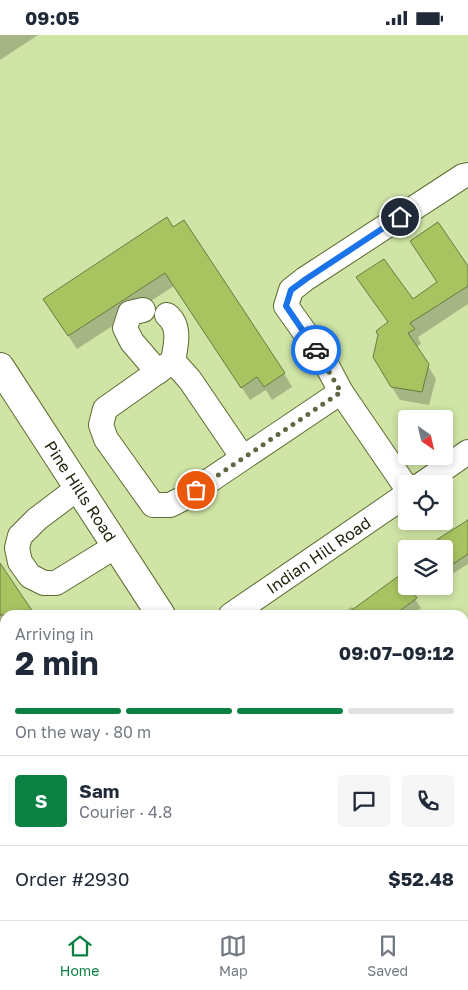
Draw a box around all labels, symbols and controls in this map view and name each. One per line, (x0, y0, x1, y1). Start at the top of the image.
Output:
text: 09:05 (25, 6, 79, 29)
pin (379, 196, 421, 238)
icon: home (386, 203, 414, 231)
courier (291, 325, 341, 375)
icon: car (302, 336, 330, 364)
north arrow (398, 410, 452, 465)
map controls (398, 410, 453, 595)
street label: Pine Hills Road (41, 437, 121, 545)
pin (175, 469, 217, 511)
button: locate (398, 475, 453, 530)
icon: bag (182, 476, 210, 504)
street label: Indian Hill Road (263, 512, 374, 598)
button: layers (398, 540, 453, 595)
text: Arriving in (15, 624, 94, 644)
text: 09:07–09:12 (339, 641, 454, 664)
text: 2 min (15, 644, 99, 682)
text: On the way · 80 m (15, 722, 151, 742)
button: chat (338, 775, 390, 827)
button: phone (402, 775, 454, 827)
text: Sam (79, 779, 119, 802)
text: S (35, 789, 47, 812)
text: Courier · 4.8 (79, 802, 172, 822)
text: Order #2930 (15, 867, 129, 890)
text: $52.48 (388, 867, 454, 890)
tab: Home (60, 932, 99, 979)
tab: Map (219, 932, 248, 979)
tab: Saved (367, 932, 408, 979)

